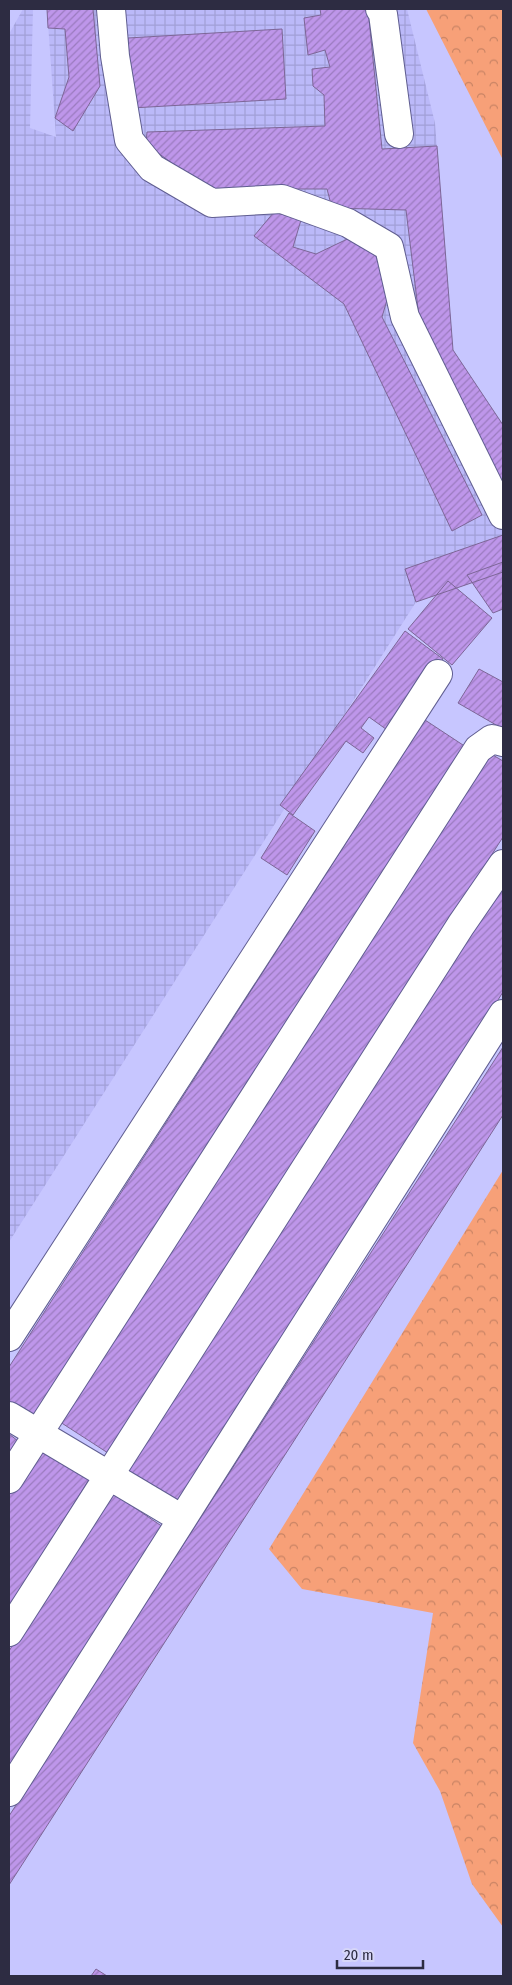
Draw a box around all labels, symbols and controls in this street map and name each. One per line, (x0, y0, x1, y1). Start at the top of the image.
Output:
scale bar (337, 1938, 423, 1970)
text: 20 m (344, 1946, 374, 1964)

